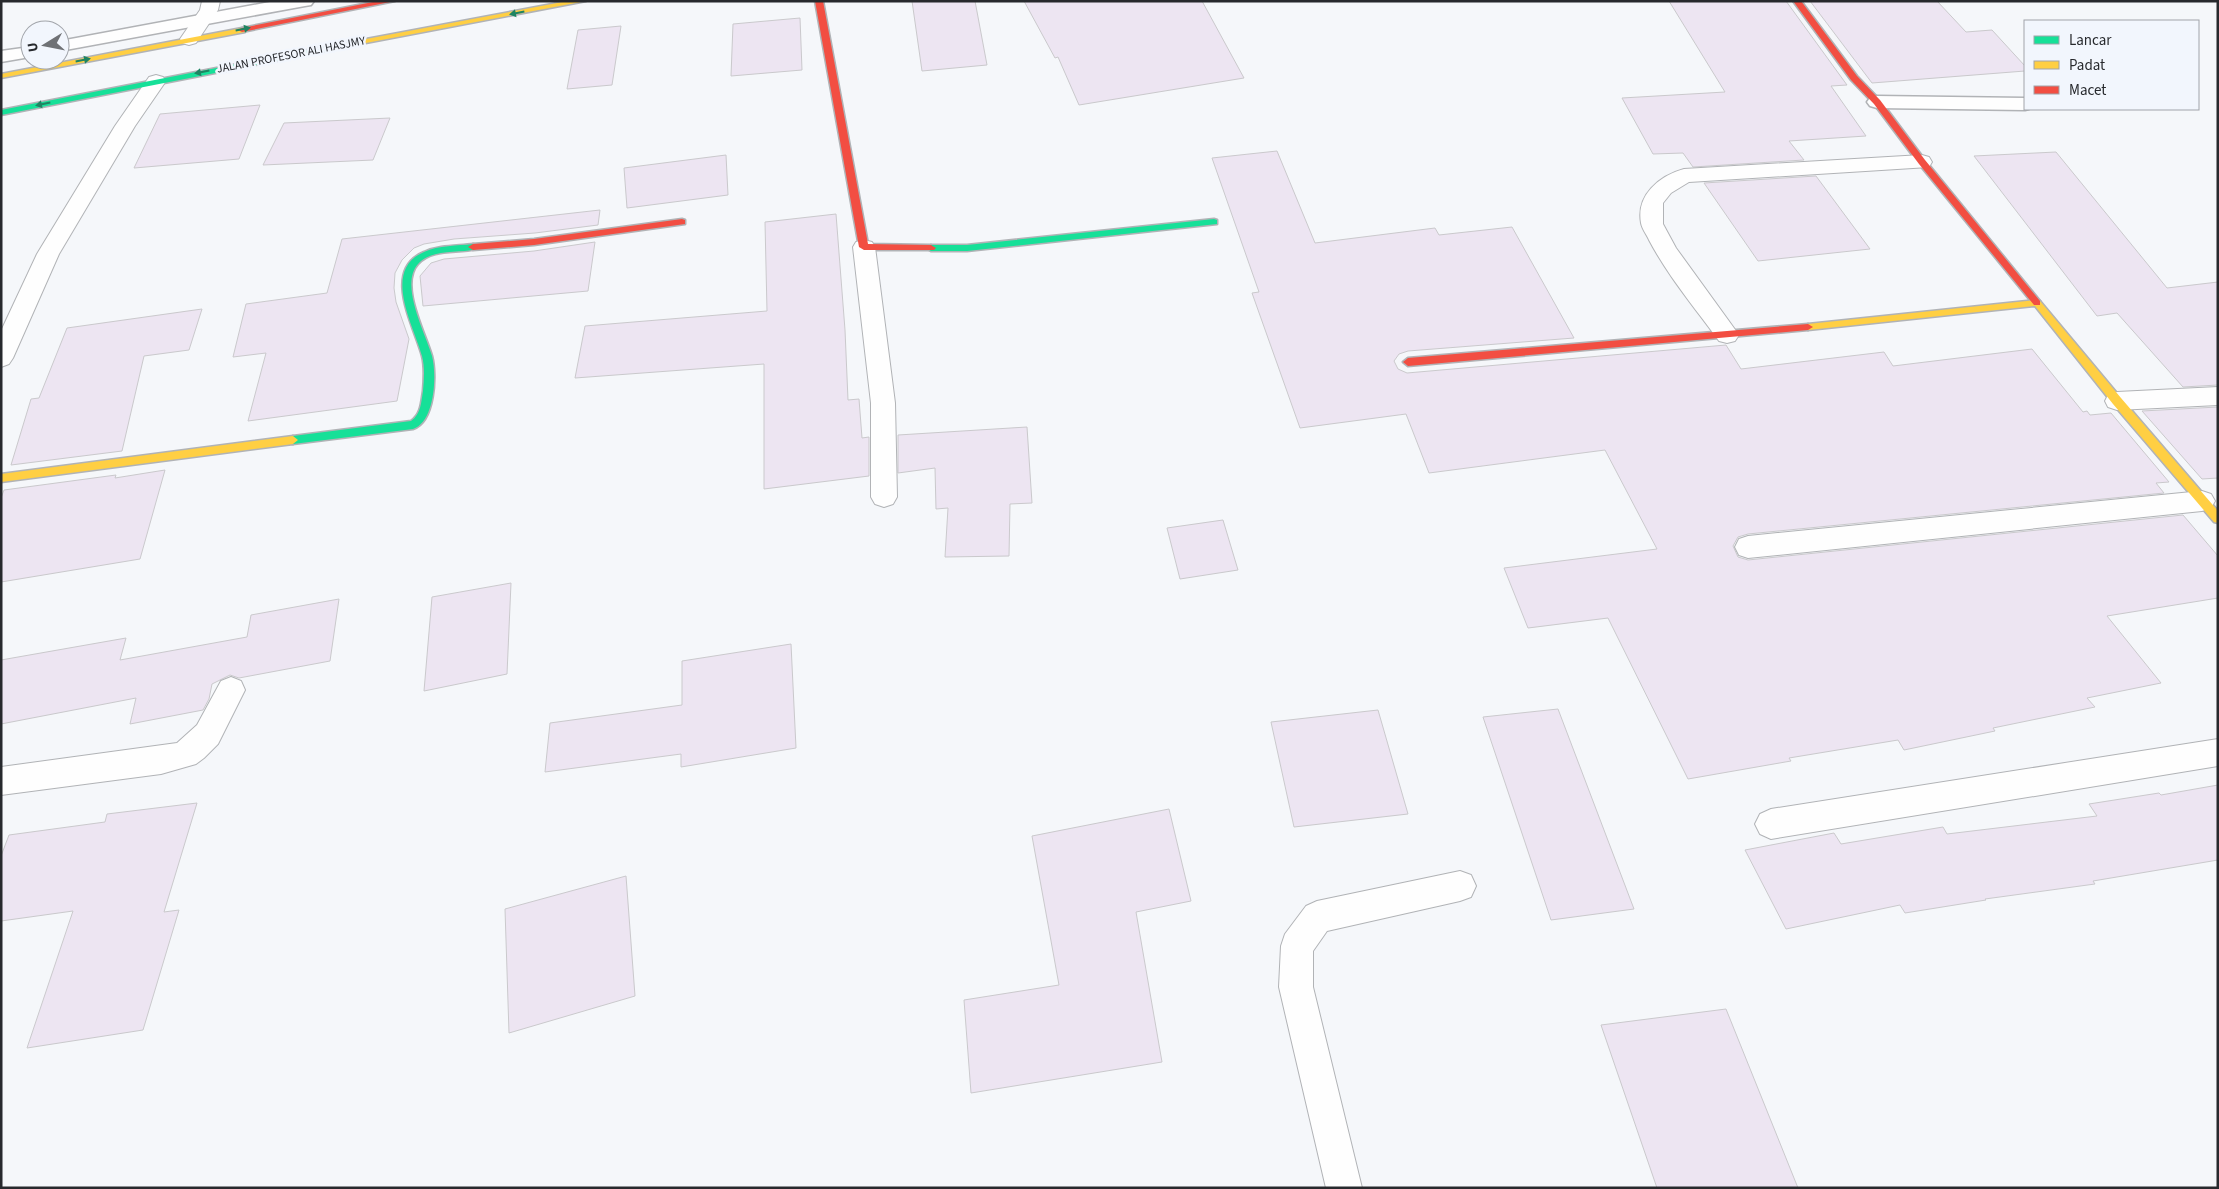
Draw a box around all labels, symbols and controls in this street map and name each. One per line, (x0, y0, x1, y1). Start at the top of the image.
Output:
one-way arrow (509, 10, 525, 18)
north arrow (20, 20, 70, 70)
legend (2024, 20, 2199, 110)
one-way arrow (235, 25, 251, 33)
text: Lancar (2069, 30, 2112, 51)
street label: JALAN PROFESOR ALI HASJMY (215, 32, 367, 78)
text: U (23, 41, 44, 53)
text: Padat (2069, 55, 2105, 76)
one-way arrow (76, 56, 91, 64)
one-way arrow (194, 69, 210, 77)
text: Macet (2069, 80, 2106, 101)
one-way arrow (36, 100, 51, 108)

